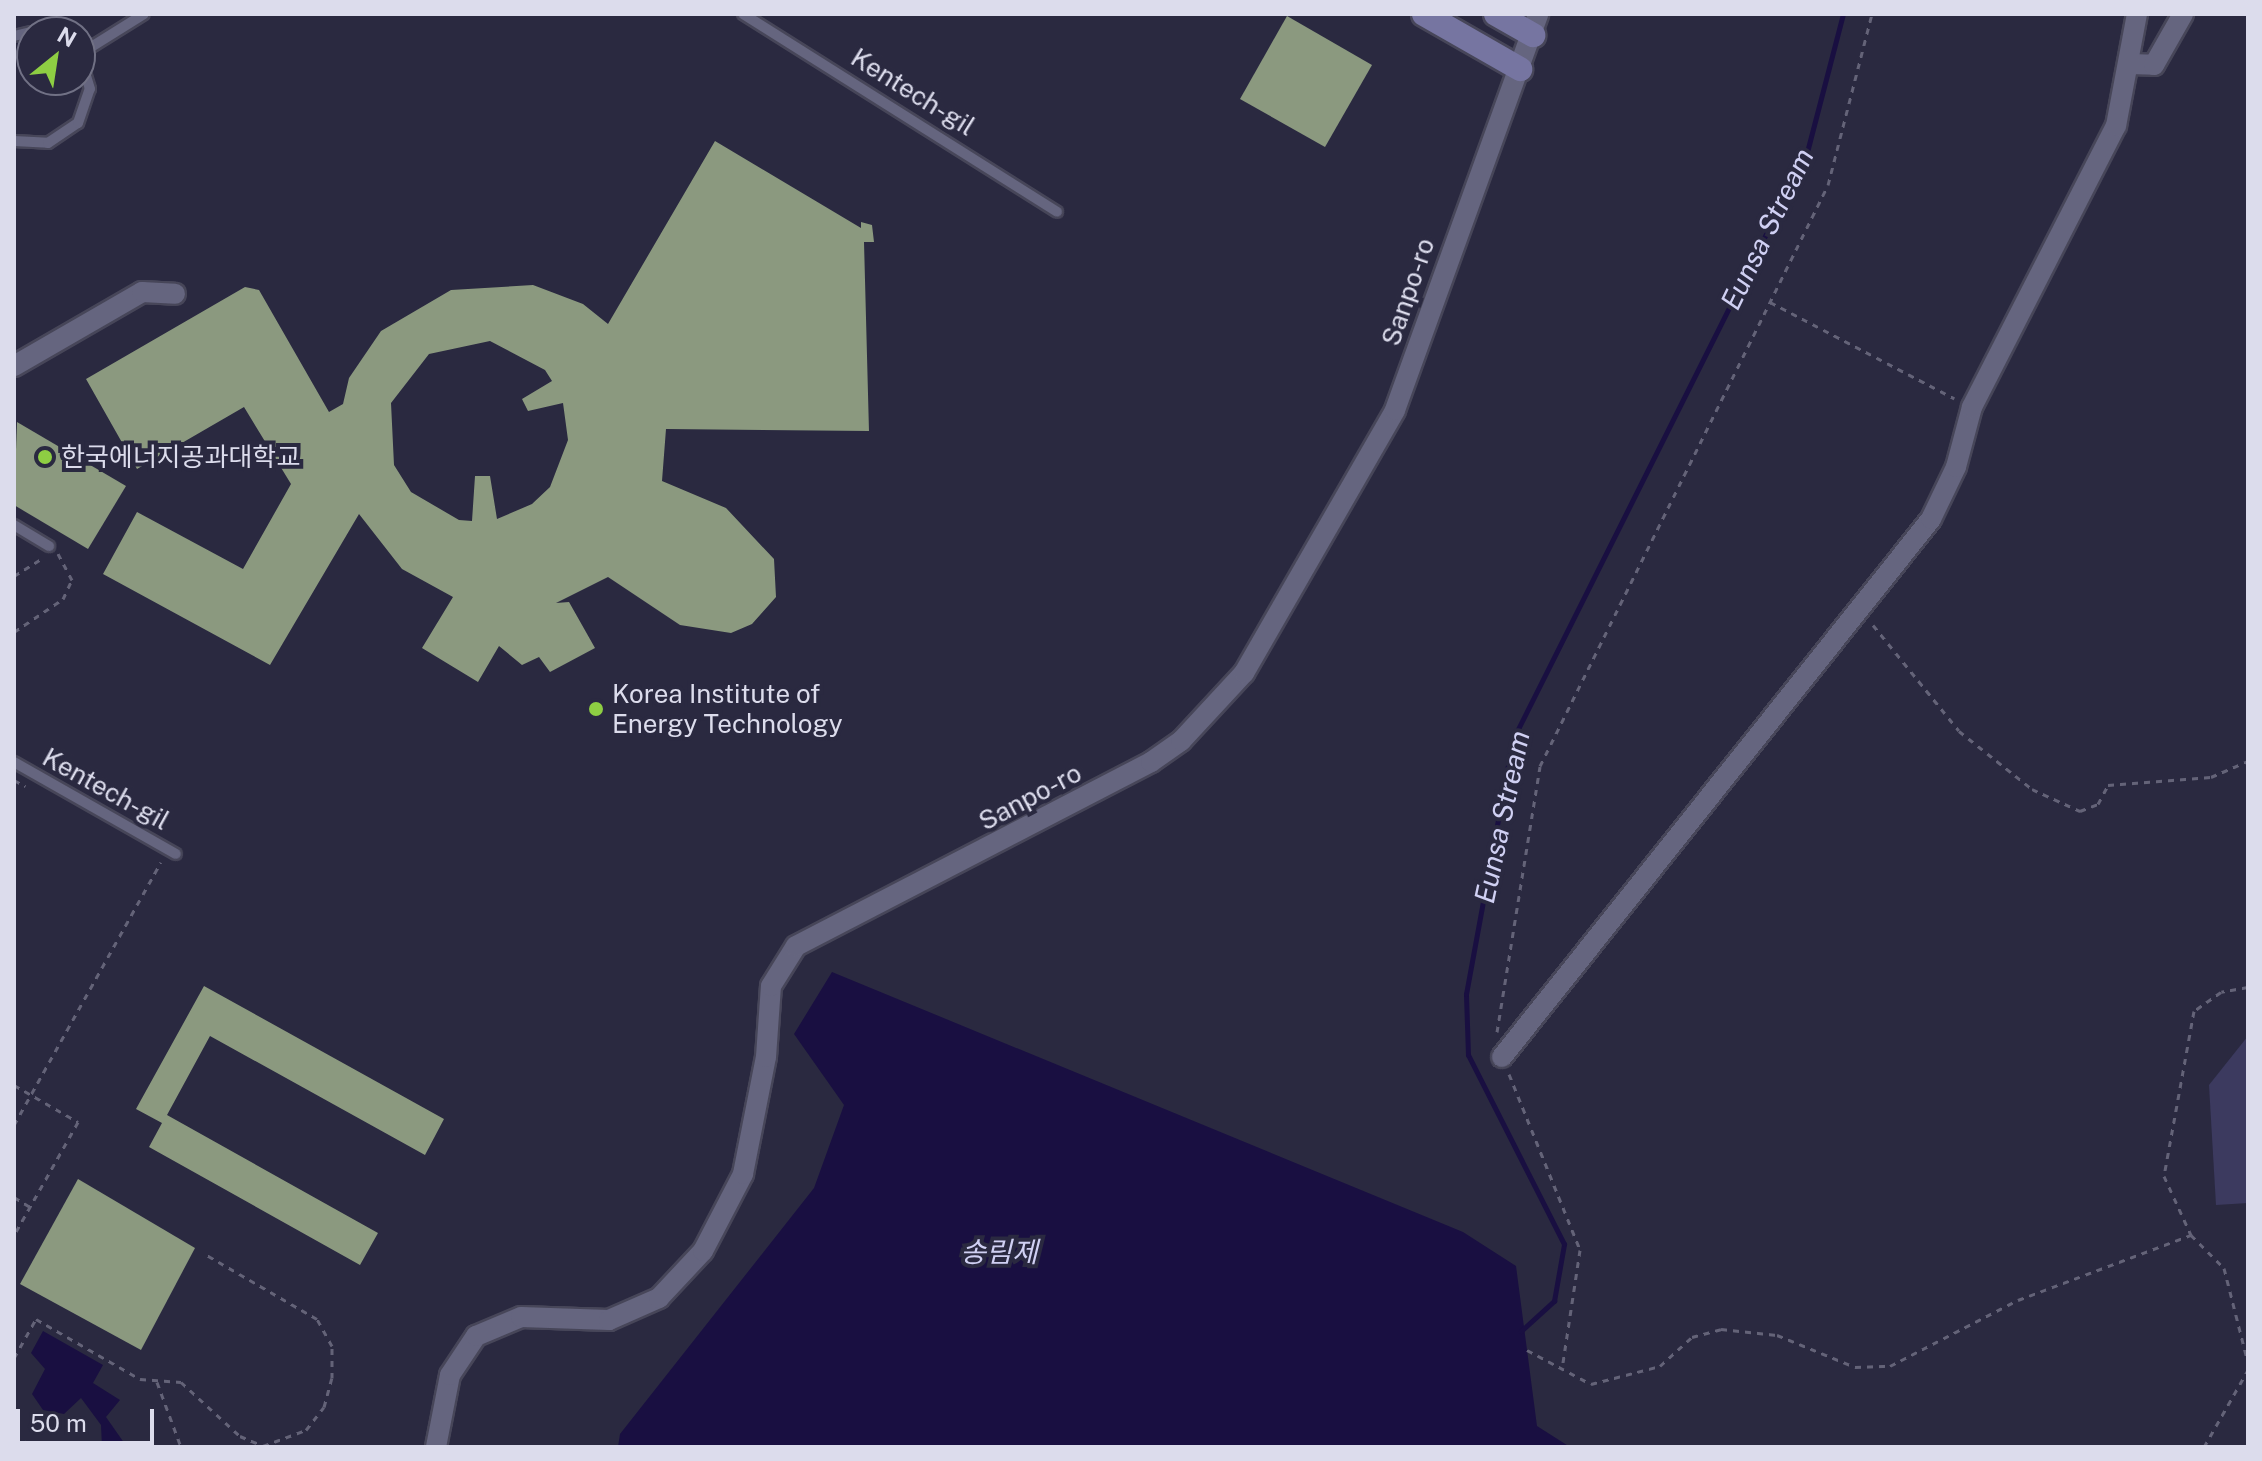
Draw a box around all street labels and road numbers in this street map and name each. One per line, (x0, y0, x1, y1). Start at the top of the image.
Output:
street label: Kentech-gil (845, 42, 981, 142)
street label: Sanpo-ro (1375, 234, 1441, 350)
street label: Kentech-gil (37, 741, 175, 837)
street label: Sanpo-ro (973, 757, 1087, 837)

